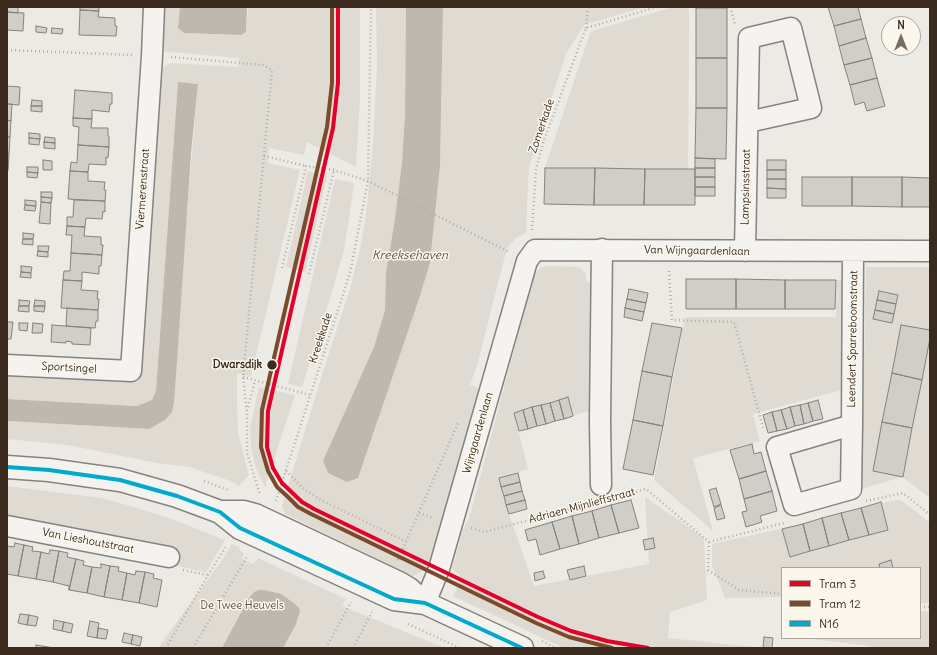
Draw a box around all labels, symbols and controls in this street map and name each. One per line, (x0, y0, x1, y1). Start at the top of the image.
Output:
north arrow (881, 16, 921, 56)
text: N (897, 18, 905, 32)
street label: Zomerkade (527, 97, 557, 155)
street label: Viermerenstraat (134, 148, 152, 230)
street label: Lampsinsstraat (739, 149, 753, 225)
street label: Van Wijngaardenlaan (644, 243, 750, 259)
water label: Kreeksehaven (372, 249, 448, 263)
street label: Leendert Sparreboomstraat (845, 270, 861, 408)
street label: Kreekkade (307, 311, 335, 365)
place label: Dwarsdijk (213, 358, 262, 372)
marker: Dwarsdijk (265, 358, 279, 372)
street label: Sportsingel (41, 360, 97, 376)
street label: Wijngaardenlaan (460, 391, 496, 475)
street label: Adriaen Mijnlieffstraat (528, 486, 636, 526)
street label: Van Lieshoutstraat (41, 526, 135, 556)
legend (781, 567, 921, 639)
text: Tram 3 (819, 576, 856, 591)
text: Tram 12 (819, 596, 861, 611)
park label: De Twee Heuvels (200, 599, 284, 613)
text: N16 (819, 616, 839, 631)

